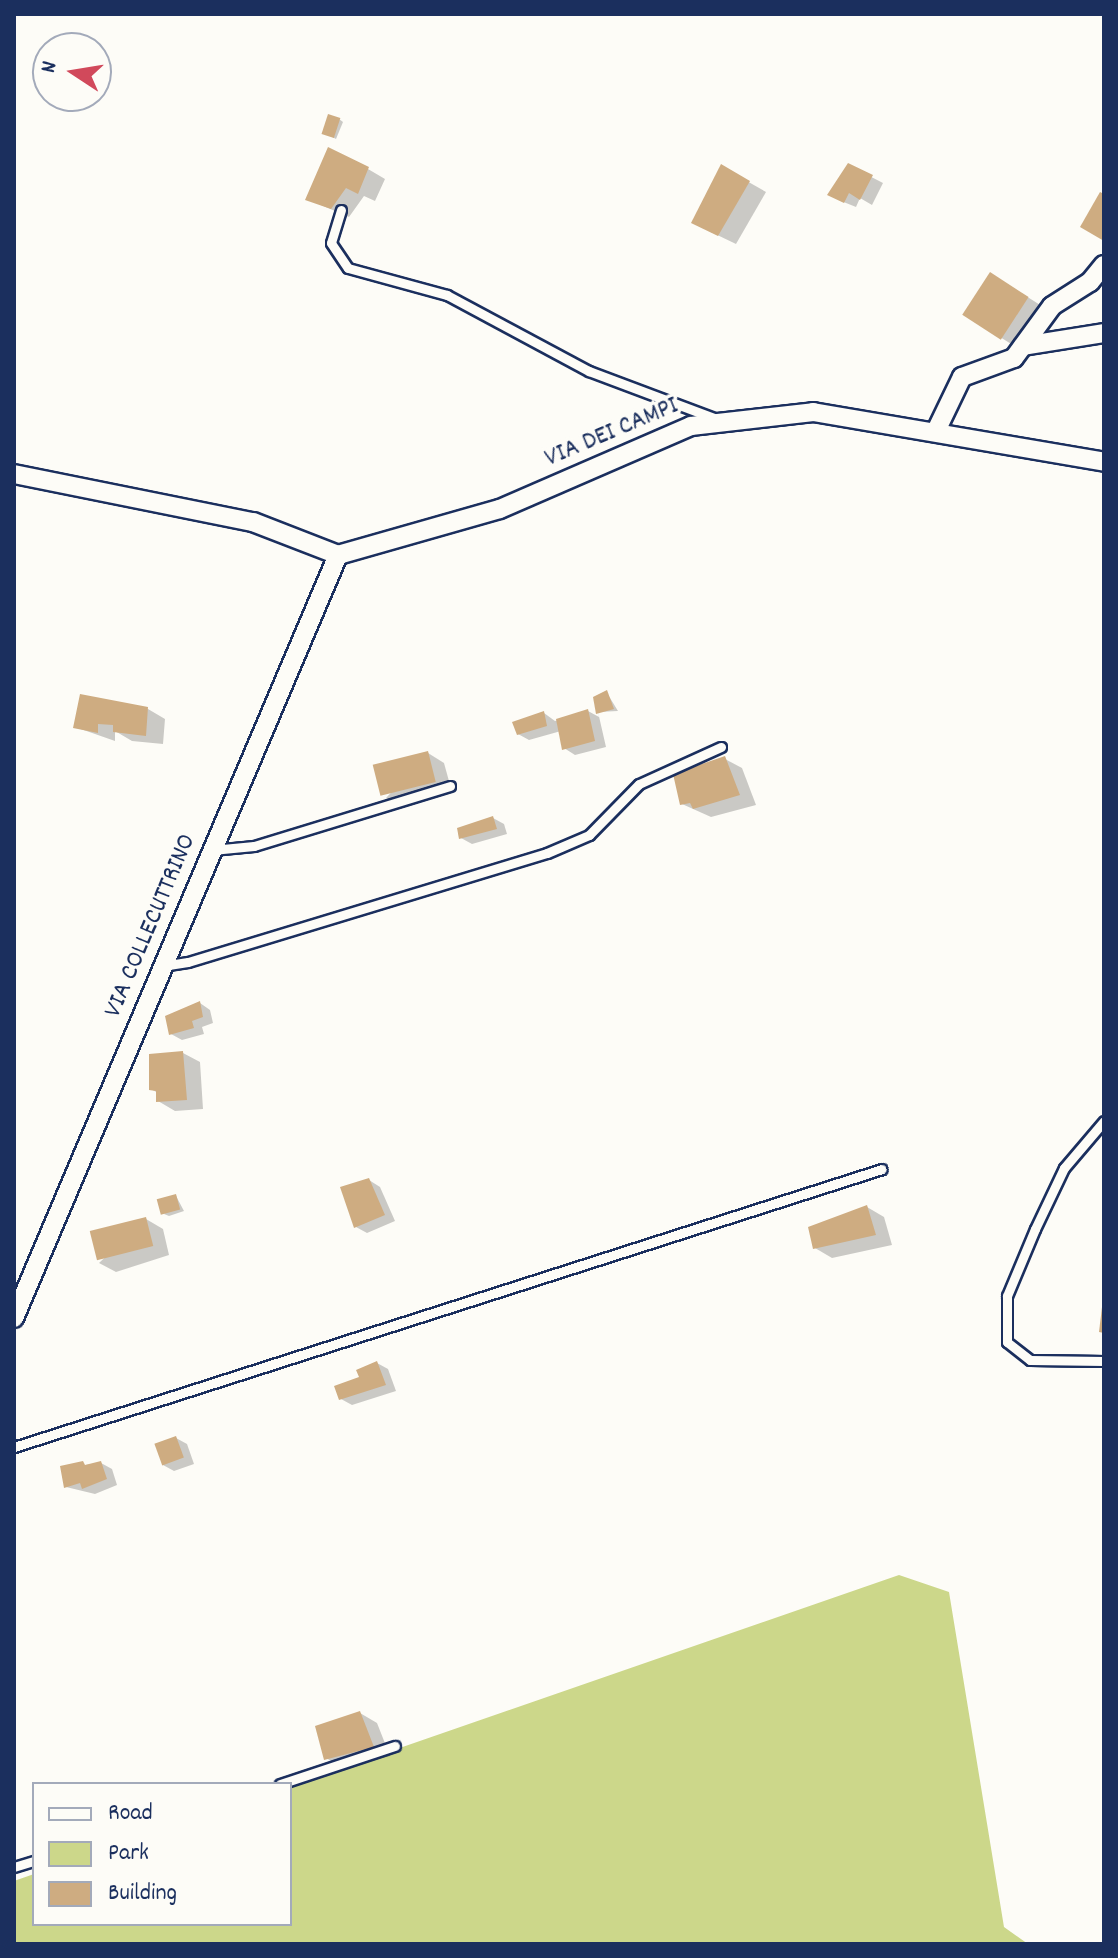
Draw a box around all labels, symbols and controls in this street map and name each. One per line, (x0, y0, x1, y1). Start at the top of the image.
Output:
north arrow (32, 32, 112, 112)
text: N (34, 59, 66, 76)
street label: VIA DEI CAMPI (541, 391, 683, 475)
street label: VIA COLLECUTTRINO (98, 830, 204, 1022)
legend (32, 1782, 292, 1926)
text: Road (108, 1797, 153, 1831)
text: Park (108, 1837, 149, 1871)
text: Building (108, 1877, 177, 1911)

